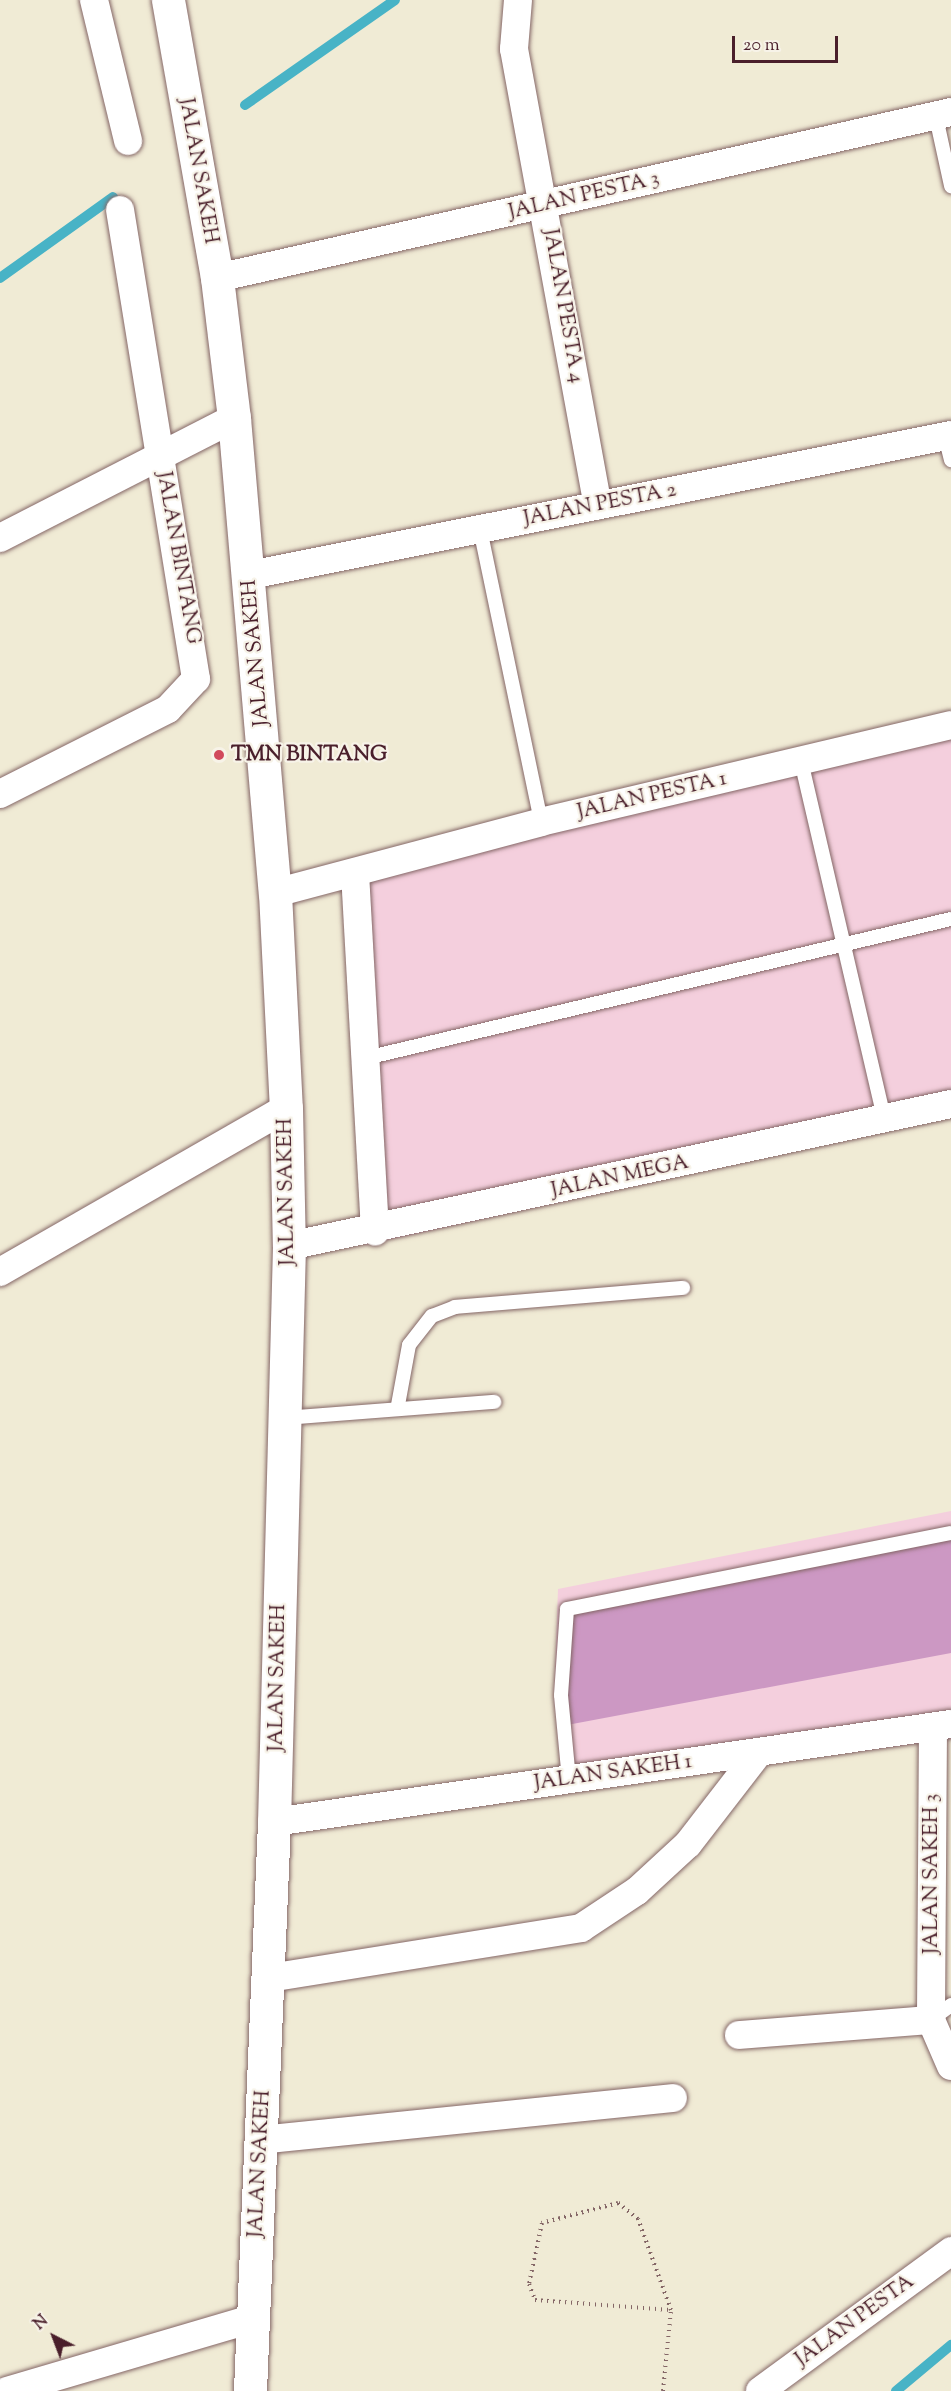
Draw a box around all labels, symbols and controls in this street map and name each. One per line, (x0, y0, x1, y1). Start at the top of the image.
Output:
scale bar (735, 24, 842, 62)
text: 20 m (743, 33, 780, 59)
street label: JALAN SAKEH (173, 96, 223, 246)
street label: JALAN PESTA 3 (506, 166, 662, 226)
street label: JALAN PESTA 4 (537, 227, 589, 385)
street label: JALAN BINTANG (150, 470, 206, 646)
street label: JALAN PESTA 2 (521, 478, 679, 532)
street label: JALAN SAKEH (237, 578, 275, 728)
place label: TMN BINTANG (231, 742, 387, 768)
marker: TMN BINTANG (212, 748, 226, 762)
street label: JALAN PESTA 1 (575, 767, 729, 825)
street label: JALAN SAKEH (273, 1118, 301, 1266)
street label: JALAN MEGA (549, 1150, 691, 1204)
street label: JALAN SAKEH (264, 1604, 292, 1752)
street label: JALAN SAKEH 1 (532, 1749, 694, 1797)
street label: JALAN SAKEH 3 (919, 1794, 945, 1954)
street label: JALAN SAKEH (244, 2090, 276, 2238)
street label: JALAN PESTA (791, 2269, 919, 2373)
north arrow (24, 2307, 84, 2367)
text: N (29, 2310, 54, 2336)

